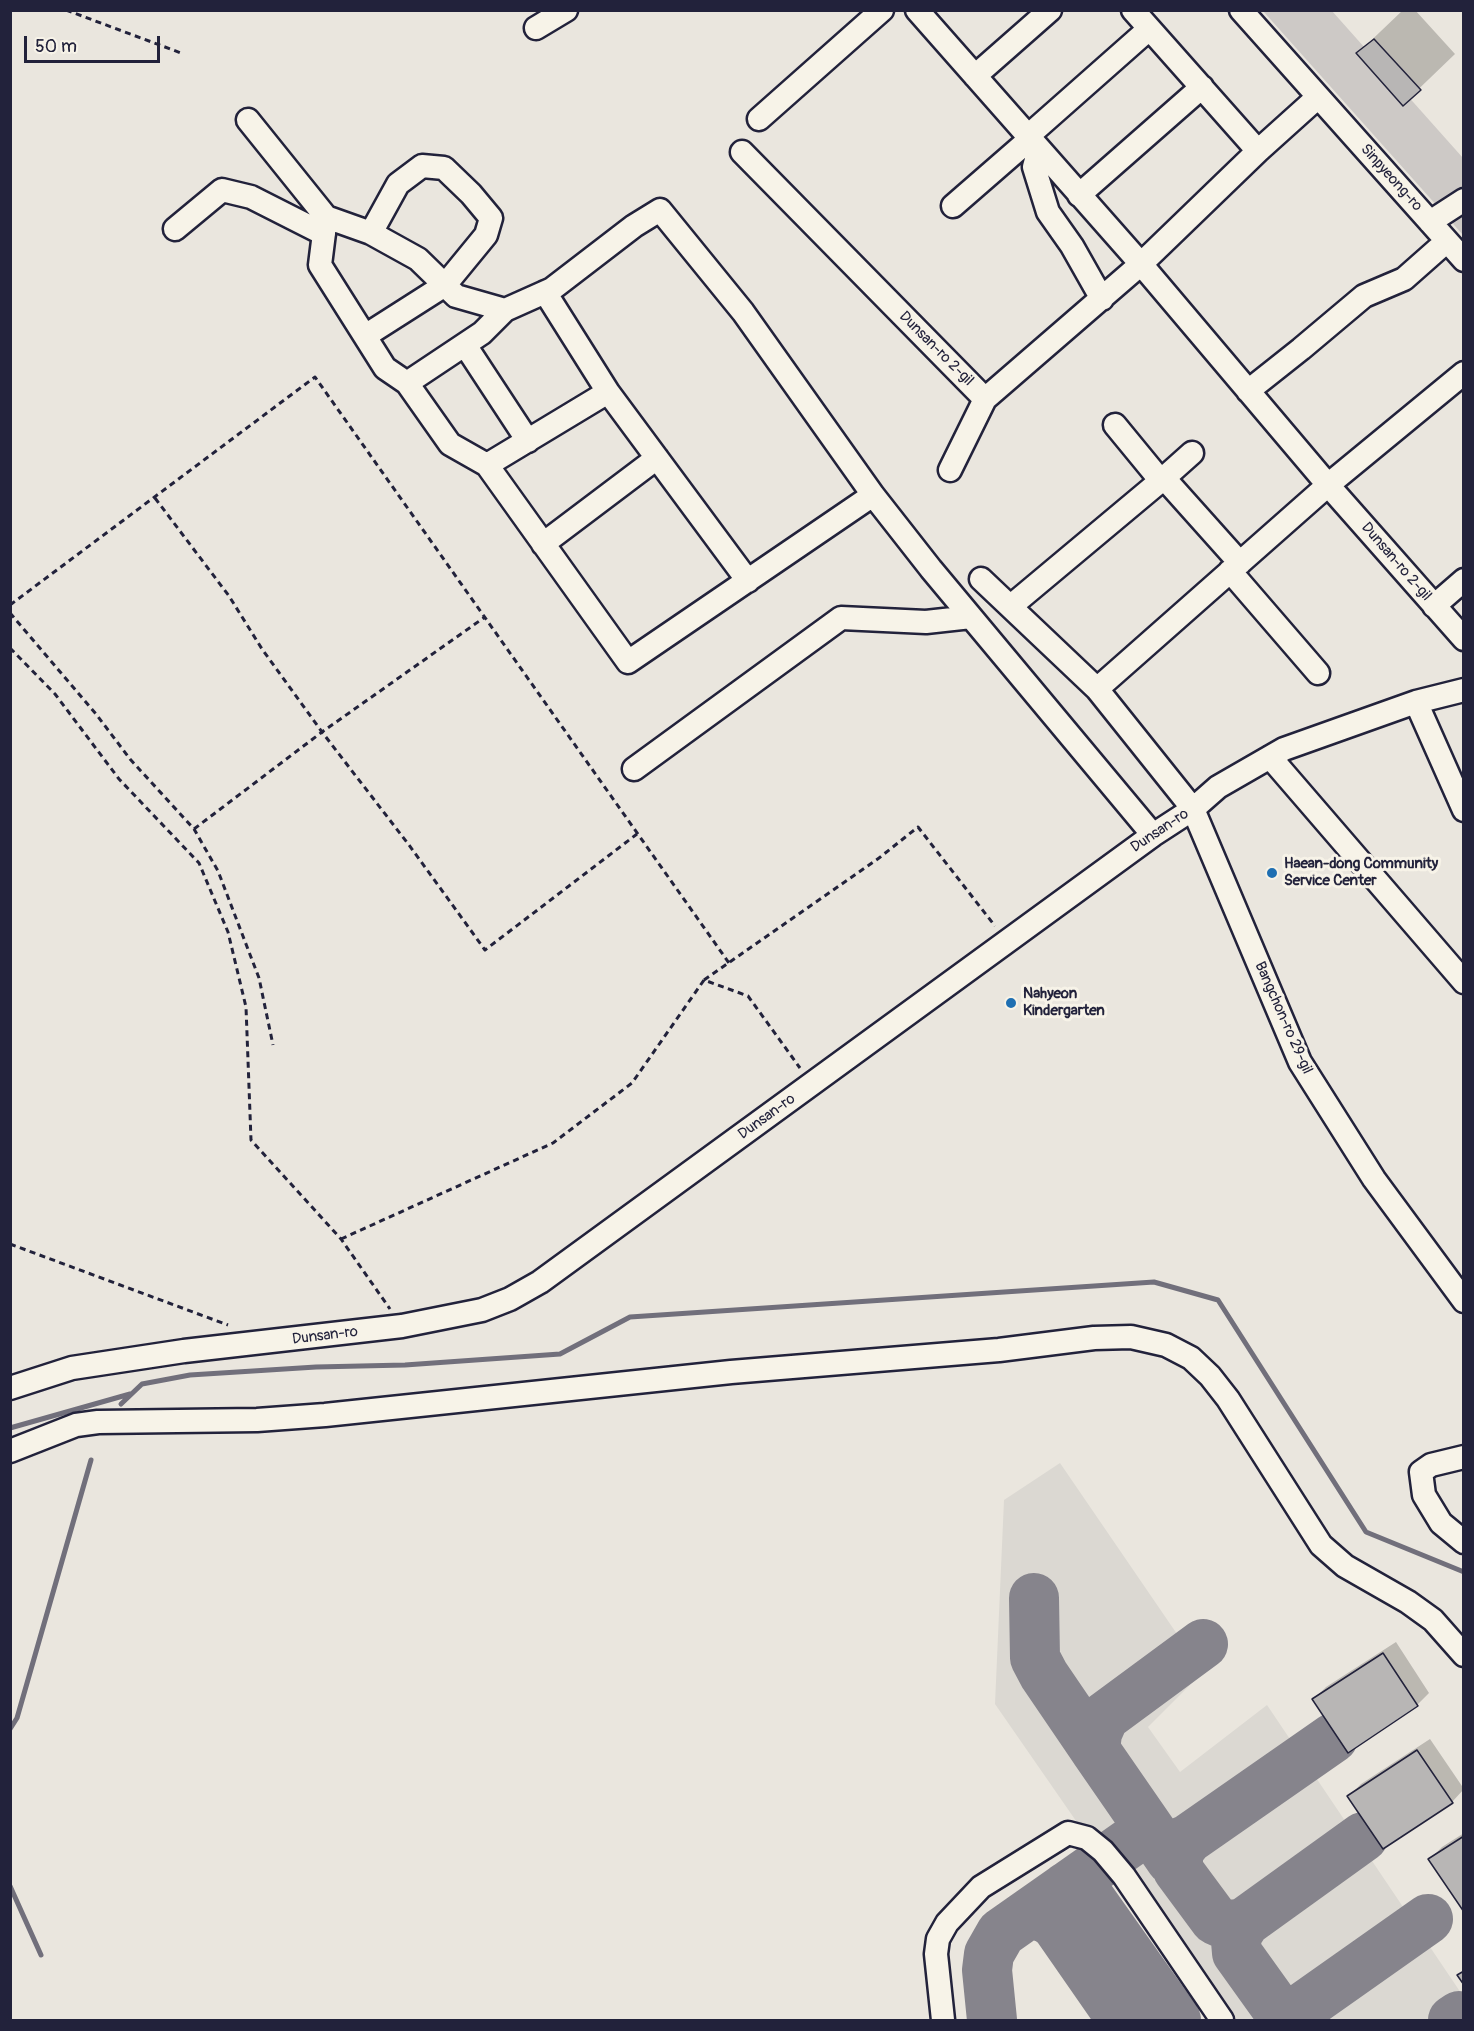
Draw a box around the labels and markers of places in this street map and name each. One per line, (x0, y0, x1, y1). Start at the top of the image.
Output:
place label: Haean-dong Community Service Center (1284, 855, 1438, 890)
marker: Haean-dong Community Service Center (1265, 866, 1279, 880)
place label: Nahyeon Kindergarten (1023, 985, 1105, 1020)
marker: Nahyeon Kindergarten (1004, 996, 1018, 1010)

